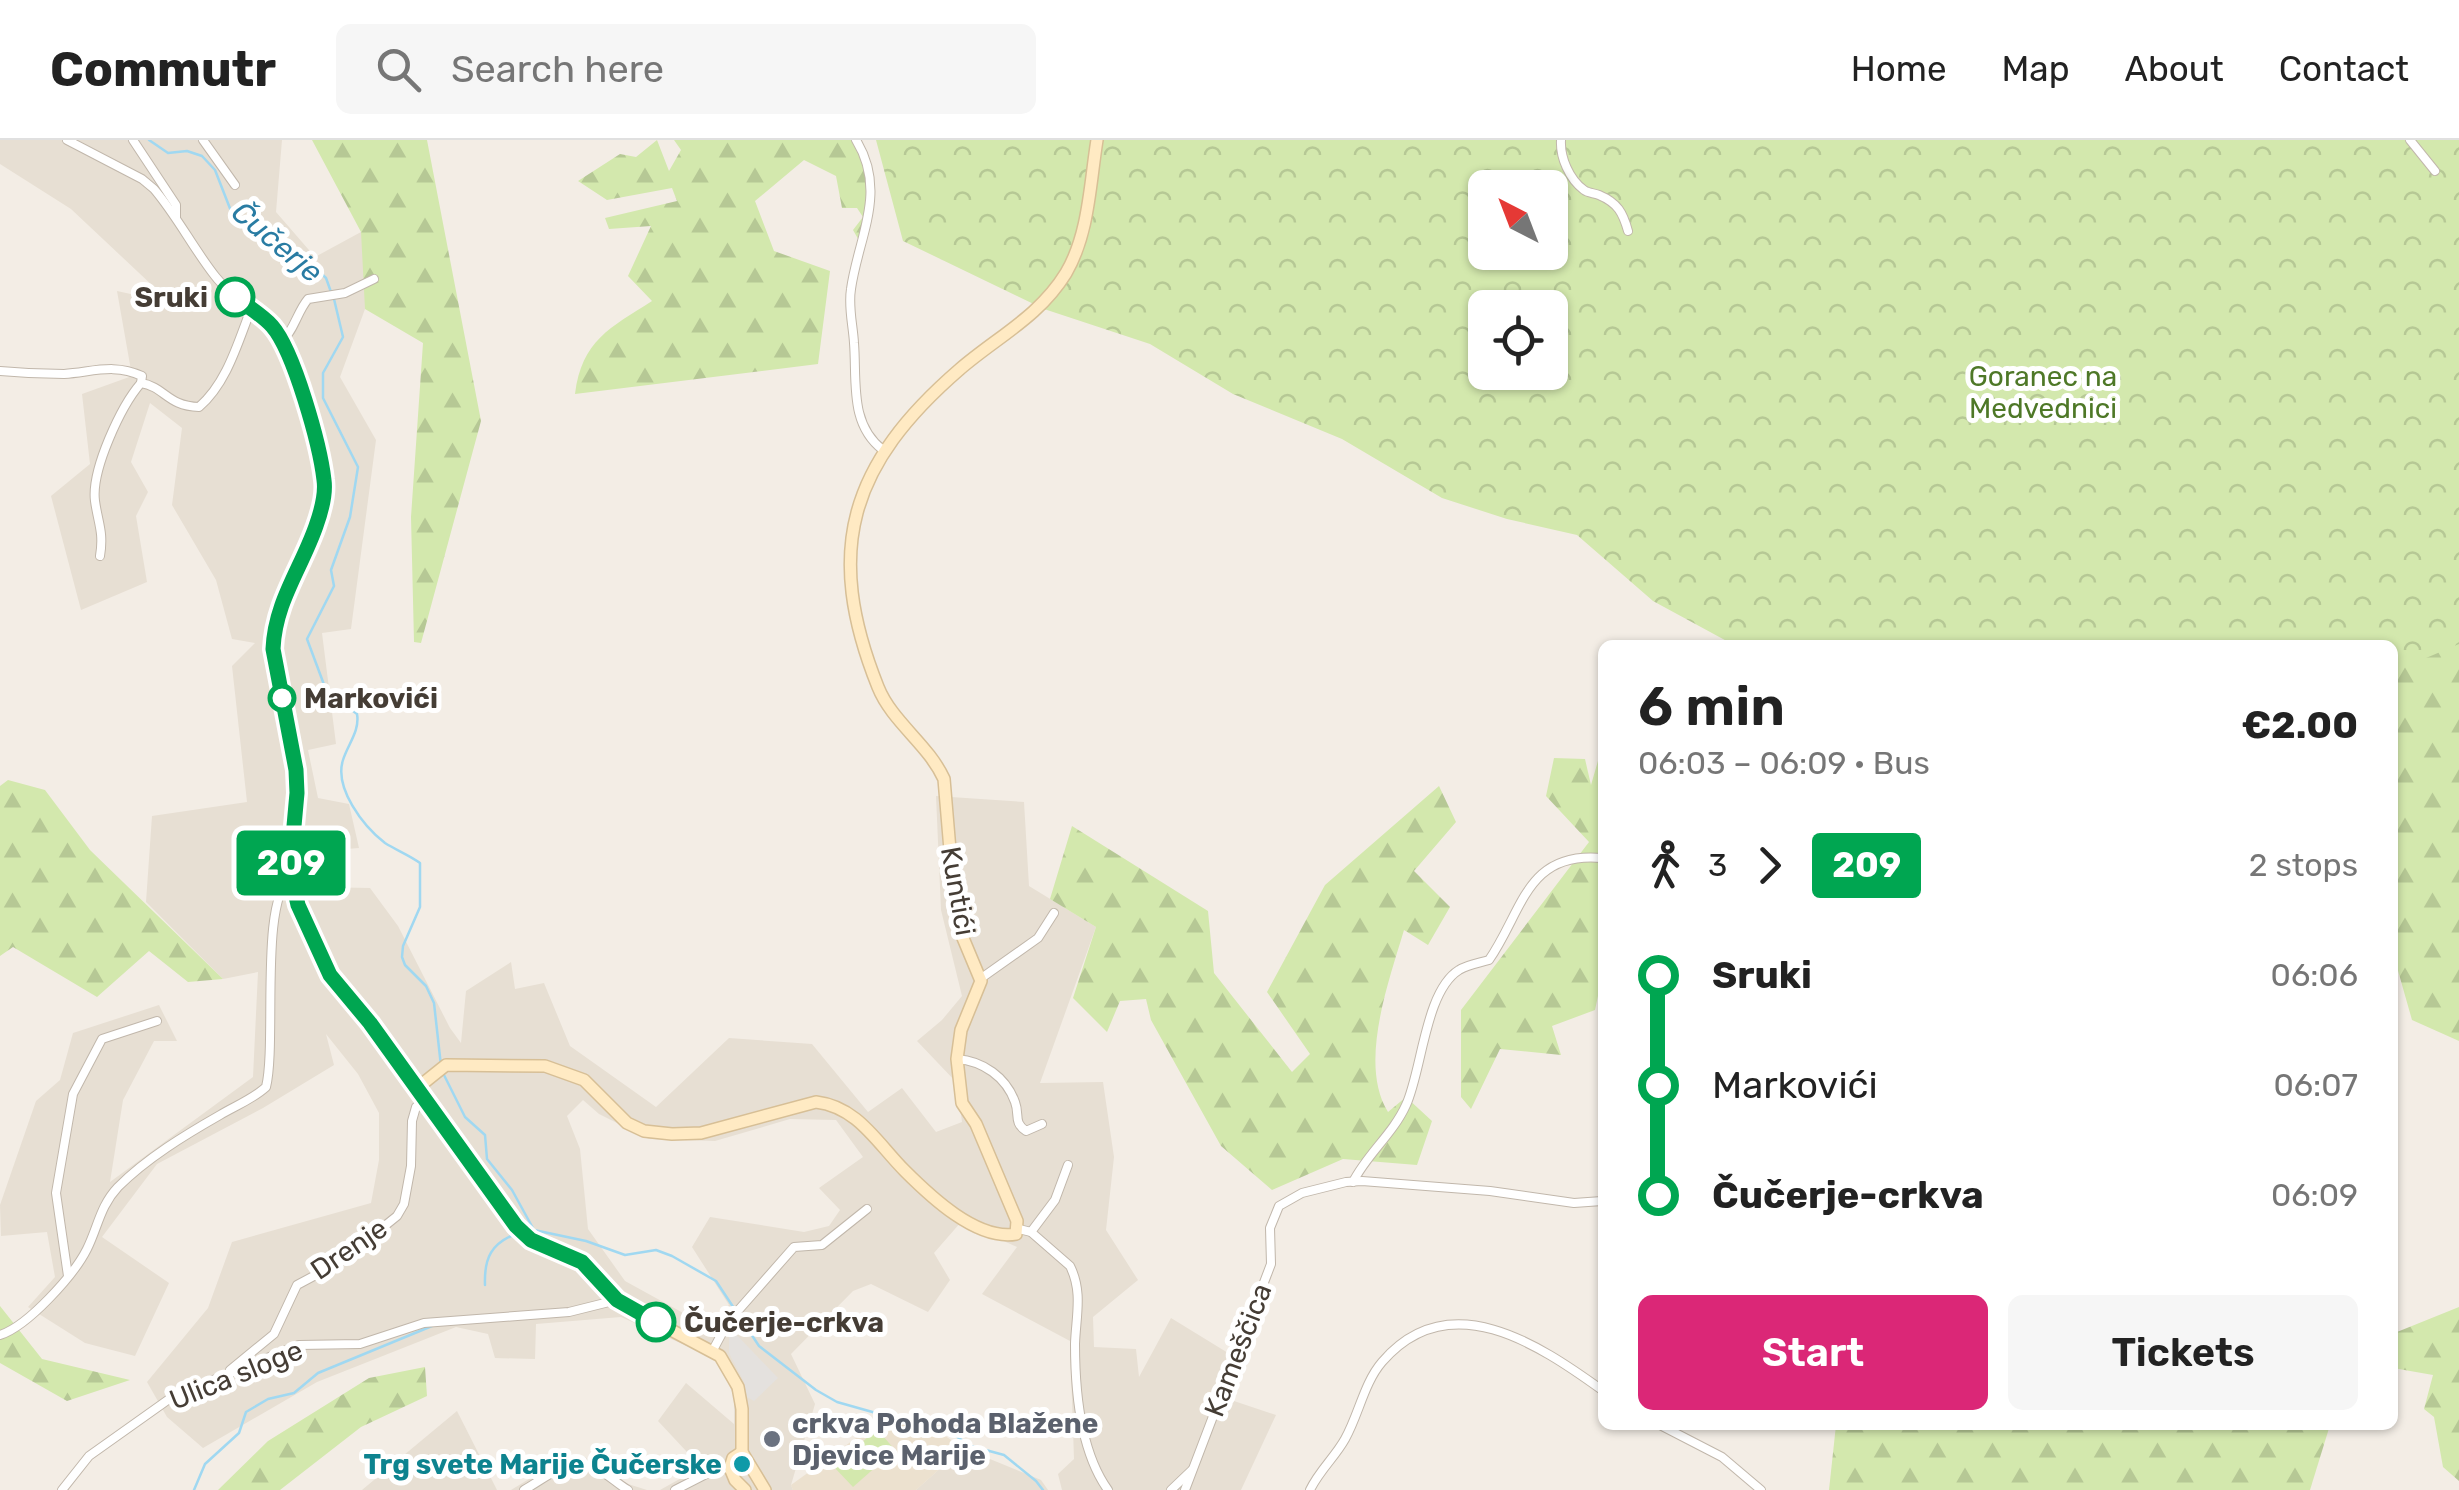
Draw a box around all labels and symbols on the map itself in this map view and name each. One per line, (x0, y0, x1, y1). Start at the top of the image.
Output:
north arrow (1468, 170, 1568, 270)
water label: Čučerje (224, 194, 330, 290)
marker: Sruki (216, 278, 254, 316)
place label: Sruki (134, 281, 208, 314)
park label: Goranec na Medvednici (1969, 360, 2117, 425)
place label: Markovići (304, 682, 438, 715)
marker: Markovići (269, 685, 295, 711)
line badge: 209 (234, 830, 348, 896)
street label: Kuntići (934, 844, 982, 938)
street label: Drenje (304, 1212, 394, 1286)
street label: Kameščica (1197, 1279, 1279, 1421)
marker: Čučerje-crkva (637, 1303, 675, 1341)
place label: Čučerje-crkva (684, 1306, 884, 1339)
street label: Ulica sloge (165, 1333, 307, 1417)
place label: crkva Pohoda Blažene Djevice Marije (792, 1407, 1098, 1472)
marker: crkva Pohoda Blažene Djevice Marije (761, 1428, 783, 1450)
place label: Trg svete Marije Čučerske (363, 1448, 722, 1481)
marker: Trg svete Marije Čučerske (731, 1453, 753, 1475)

